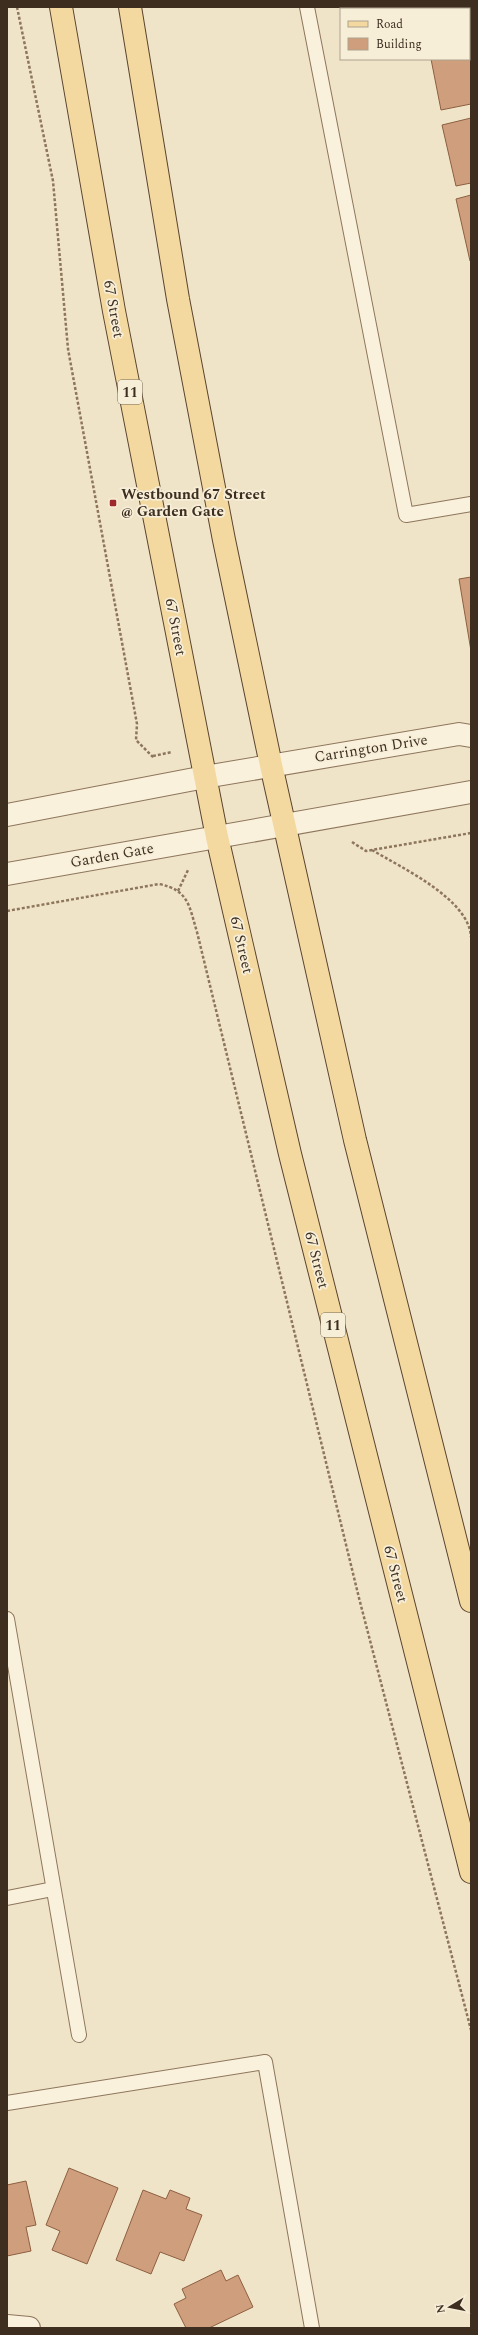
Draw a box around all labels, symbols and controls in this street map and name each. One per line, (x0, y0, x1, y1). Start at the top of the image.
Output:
legend (340, 8, 470, 60)
text: Road (376, 15, 403, 34)
text: Building (376, 35, 422, 54)
street label: 67 Street (97, 278, 130, 340)
road number: 11 (118, 380, 142, 404)
place label: Westbound 67 Street @ Garden Gate (121, 483, 266, 523)
marker: Westbound 67 Street @ Garden Gate (108, 498, 118, 508)
street label: 67 Street (159, 596, 192, 658)
street label: Carrington Drive (313, 728, 429, 769)
street label: Garden Gate (69, 837, 156, 874)
street label: 67 Street (224, 914, 259, 976)
street label: 67 Street (298, 1229, 335, 1291)
road number: 11 (321, 1313, 345, 1337)
street label: 67 Street (377, 1543, 414, 1605)
north arrow (430, 2287, 470, 2327)
text: N (431, 2303, 450, 2315)

